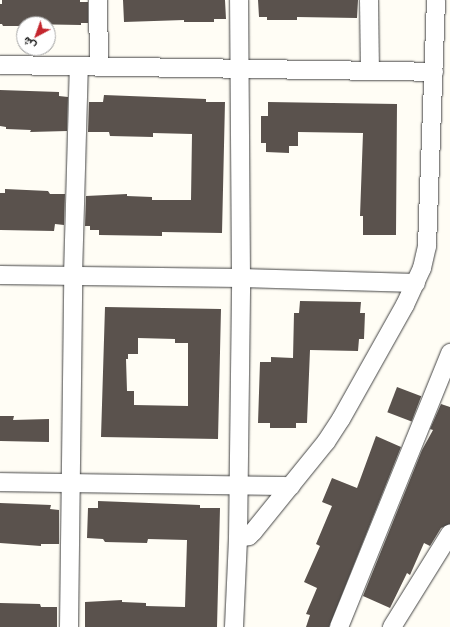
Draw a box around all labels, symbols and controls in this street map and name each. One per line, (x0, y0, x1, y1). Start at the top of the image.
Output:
north arrow (16, 16, 56, 56)
text: ش (19, 34, 39, 55)

